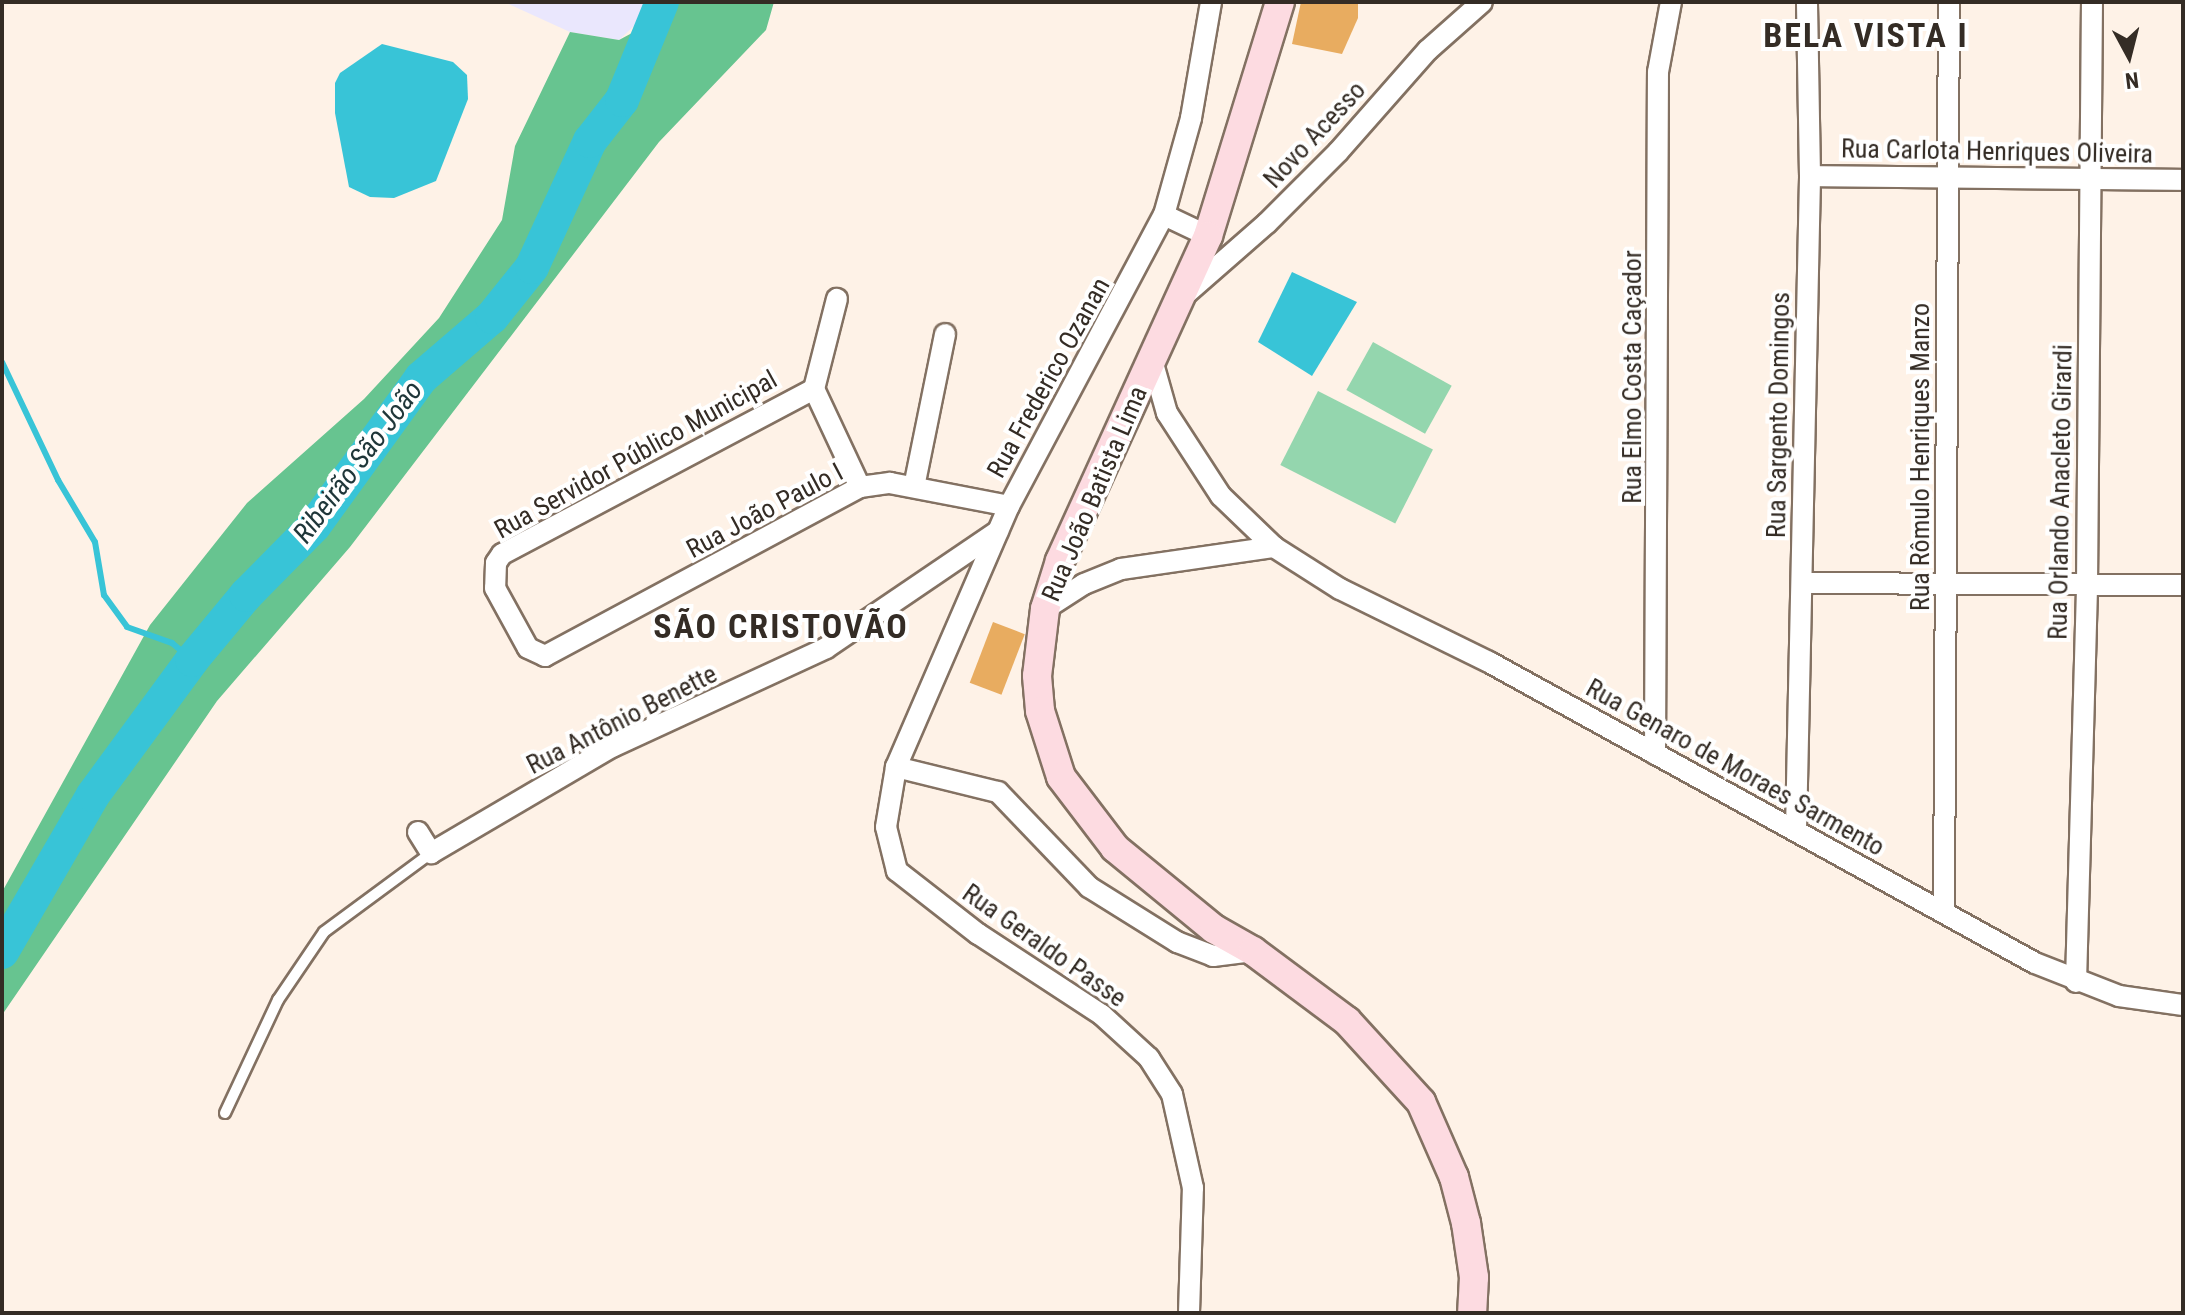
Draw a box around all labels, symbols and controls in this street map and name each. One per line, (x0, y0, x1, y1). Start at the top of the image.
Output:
district label: BELA VISTA I (1763, 16, 1969, 56)
north arrow (2089, 16, 2169, 96)
text: N (2124, 67, 2140, 94)
street label: Novo Acesso (1258, 75, 1372, 195)
street label: Rua Carlota Henriques Oliveira (1841, 134, 2153, 170)
street label: Rua Elmo Costa Caçador (1617, 250, 1649, 504)
street label: Rua Frederico Ozanan (981, 272, 1117, 484)
street label: Rua Sargento Domingos (1761, 292, 1797, 538)
street label: Rua Rômulo Henriques Manzo (1905, 303, 1937, 611)
street label: Rua Orlando Anacleto Girardi (2043, 344, 2079, 640)
street label: Rua Servidor Público Municipal (489, 364, 783, 546)
water label: Ribeirão São João (286, 374, 430, 550)
street label: Rua João Batista Lima (1036, 382, 1154, 606)
street label: Rua João Paulo I (681, 457, 849, 565)
district label: SÃO CRISTOVÃO (653, 607, 909, 647)
street label: Rua Antônio Benette (522, 659, 722, 781)
street label: Rua Genaro de Moraes Sarmento (1580, 673, 1890, 863)
street label: Rua Geraldo Passe (956, 878, 1132, 1014)

